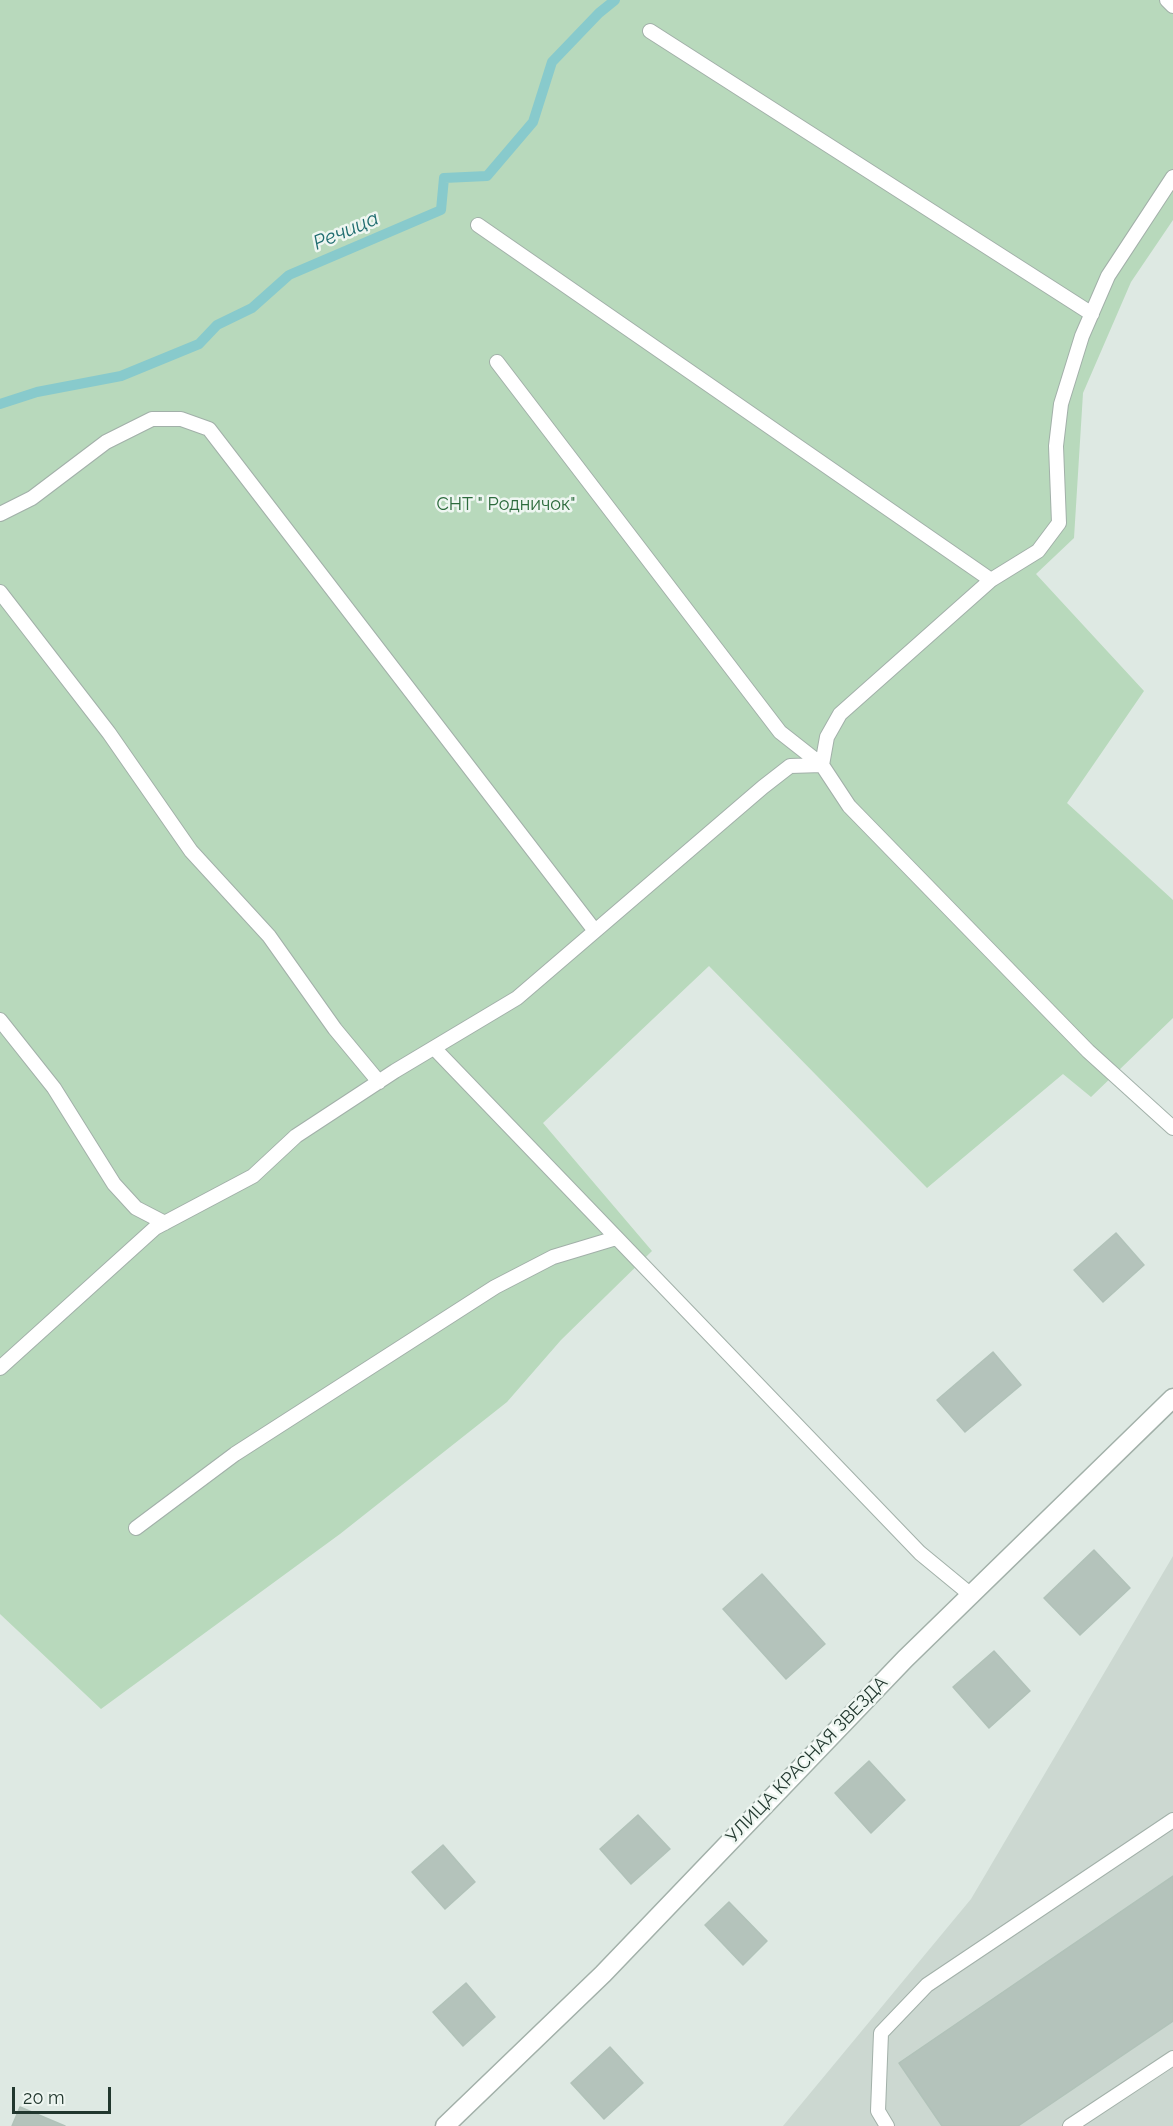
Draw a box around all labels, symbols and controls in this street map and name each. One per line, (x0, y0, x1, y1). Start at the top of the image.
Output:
water label: Речица (310, 207, 382, 255)
park label: СНТ " Родничок" (436, 494, 576, 516)
street label: УЛИЦА КРАСНАЯ ЗВЕЗДА (722, 1672, 892, 1848)
scale bar (15, 2075, 114, 2113)
text: 20 m (23, 2087, 65, 2108)

